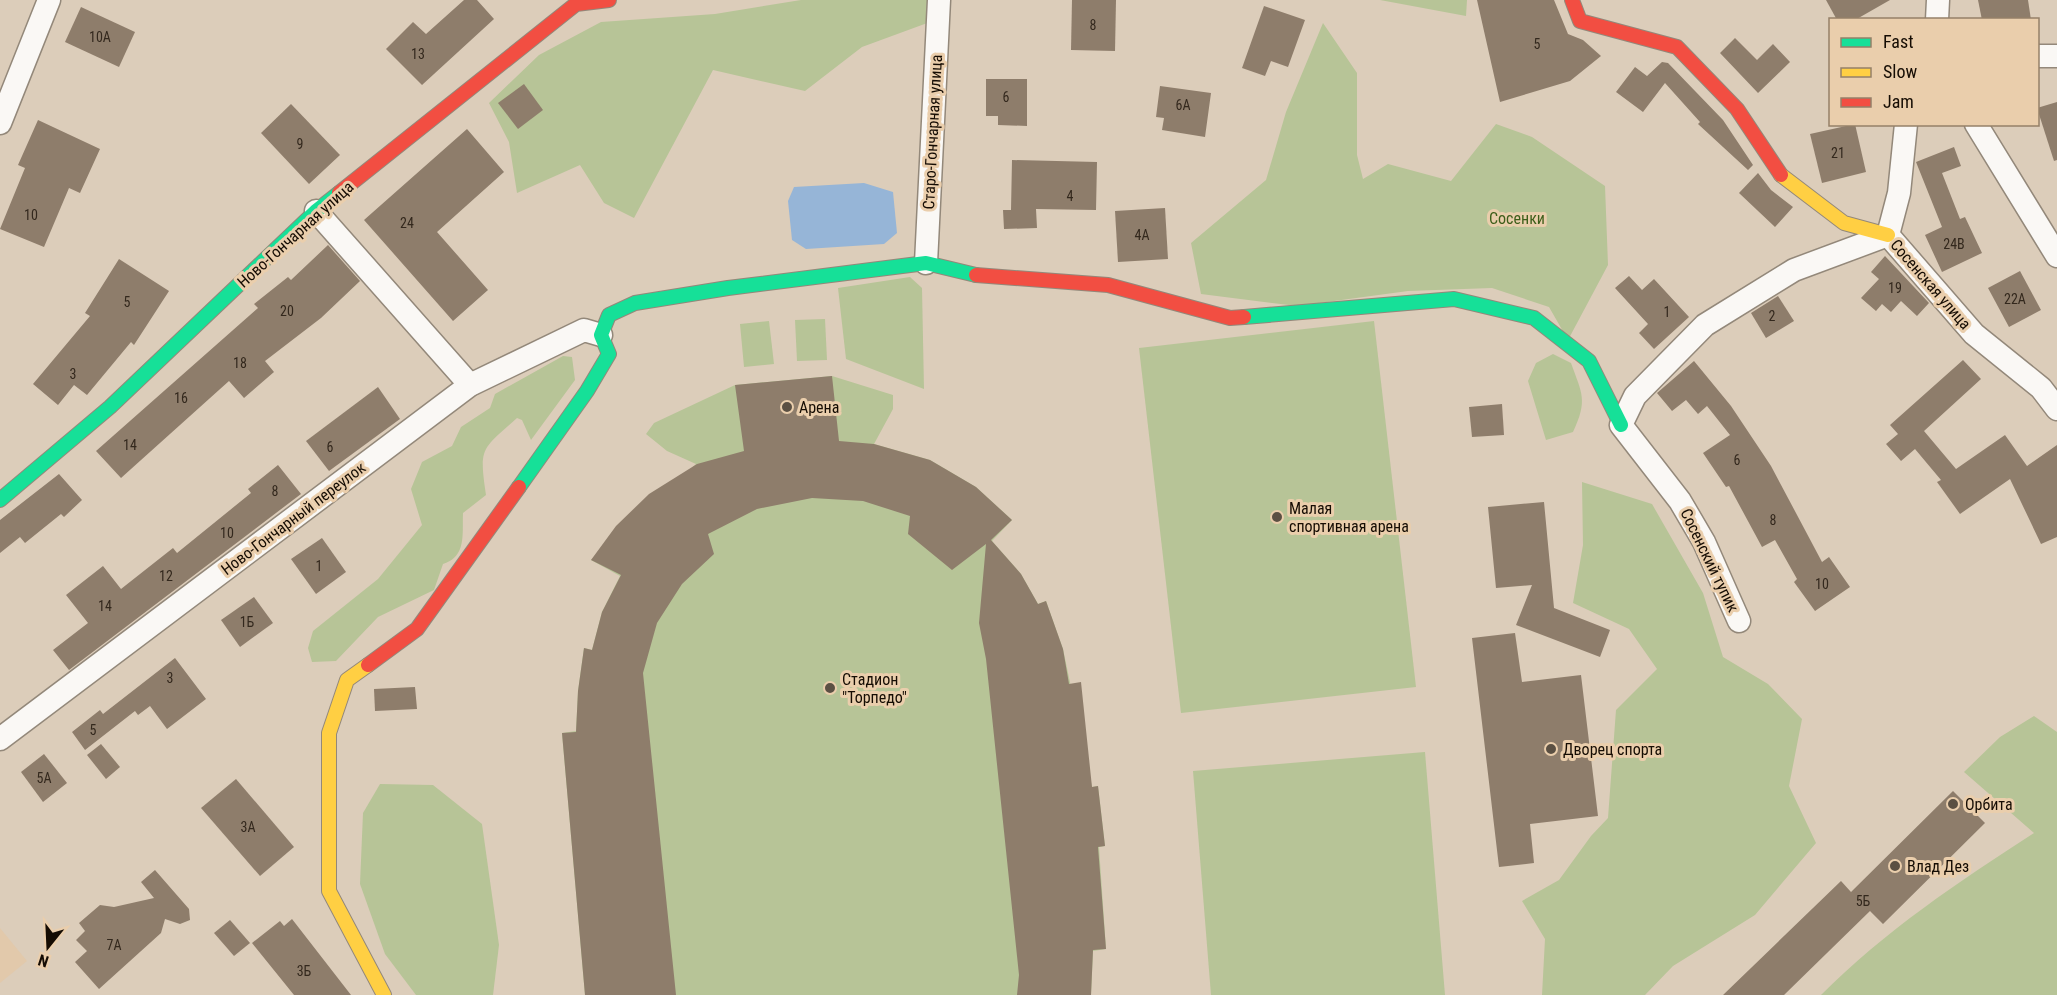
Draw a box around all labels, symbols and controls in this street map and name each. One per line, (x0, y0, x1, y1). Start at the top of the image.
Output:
house number: 8 (1090, 17, 1097, 33)
legend (1829, 18, 2039, 126)
house number: 10А (89, 29, 111, 45)
text: Fast (1883, 31, 1914, 52)
house number: 5 (1534, 36, 1541, 52)
house number: 13 (411, 46, 425, 62)
street label: Старо-Гончарная улица (919, 54, 946, 210)
text: Slow (1883, 61, 1918, 82)
house number: 6 (1003, 89, 1010, 105)
text: Jam (1883, 91, 1914, 112)
house number: 6А (1176, 97, 1190, 113)
house number: 9 (297, 136, 303, 152)
house number: 21 (1831, 145, 1845, 161)
street label: Ново-Гончарная улица (233, 177, 357, 292)
house number: 4 (1067, 188, 1074, 204)
house number: 10 (24, 207, 38, 223)
park label: Сосенки (1489, 209, 1545, 228)
house number: 24 (400, 215, 414, 231)
house number: 4А (1135, 227, 1149, 243)
street label: Сосенская улица (1886, 235, 1975, 333)
house number: 24В (1943, 236, 1965, 252)
house number: 19 (1888, 280, 1902, 296)
house number: 22А (2004, 291, 2026, 307)
house number: 5 (124, 294, 131, 310)
house number: 20 (280, 303, 294, 319)
house number: 1 (1664, 304, 1670, 320)
house number: 2 (1769, 308, 1776, 324)
house number: 18 (233, 355, 247, 371)
house number: 3 (70, 366, 76, 382)
house number: 16 (174, 390, 188, 406)
place label: Арена (799, 398, 839, 417)
marker: Арена (780, 400, 794, 414)
house number: 14 (123, 437, 137, 453)
house number: 6 (327, 439, 334, 455)
house number: 6 (1734, 452, 1741, 468)
street label: Ново-Гончарный переулок (217, 458, 369, 579)
house number: 8 (272, 483, 279, 499)
place label: Малая спортивная арена (1289, 499, 1409, 536)
street label: Сосенский тупик (1676, 505, 1743, 615)
marker: Малая спортивная арена (1270, 510, 1284, 524)
house number: 8 (1770, 512, 1777, 528)
house number: 10 (220, 525, 234, 541)
house number: 1 (316, 558, 322, 574)
house number: 12 (159, 568, 173, 584)
house number: 10 (1815, 576, 1829, 592)
house number: 14 (98, 598, 112, 614)
house number: 1Б (240, 614, 255, 630)
house number: 3 (167, 670, 173, 686)
place label: Стадион "Торпедо" (842, 670, 907, 707)
marker: Стадион "Торпедо" (823, 681, 837, 695)
house number: 5 (90, 722, 97, 738)
place label: Дворец спорта (1563, 740, 1662, 759)
marker: Дворец спорта (1544, 742, 1558, 756)
house number: 5А (37, 770, 51, 786)
place label: Орбита (1965, 795, 2013, 814)
marker: Орбита (1946, 797, 1960, 811)
house number: 3А (241, 819, 255, 835)
place label: Влад Дез (1907, 857, 1969, 876)
marker: Влад Дез (1888, 859, 1902, 873)
house number: 5Б (1856, 893, 1871, 909)
north arrow (18, 917, 78, 977)
house number: 7А (107, 937, 121, 953)
text: N (36, 950, 51, 971)
house number: 3Б (297, 963, 312, 979)

